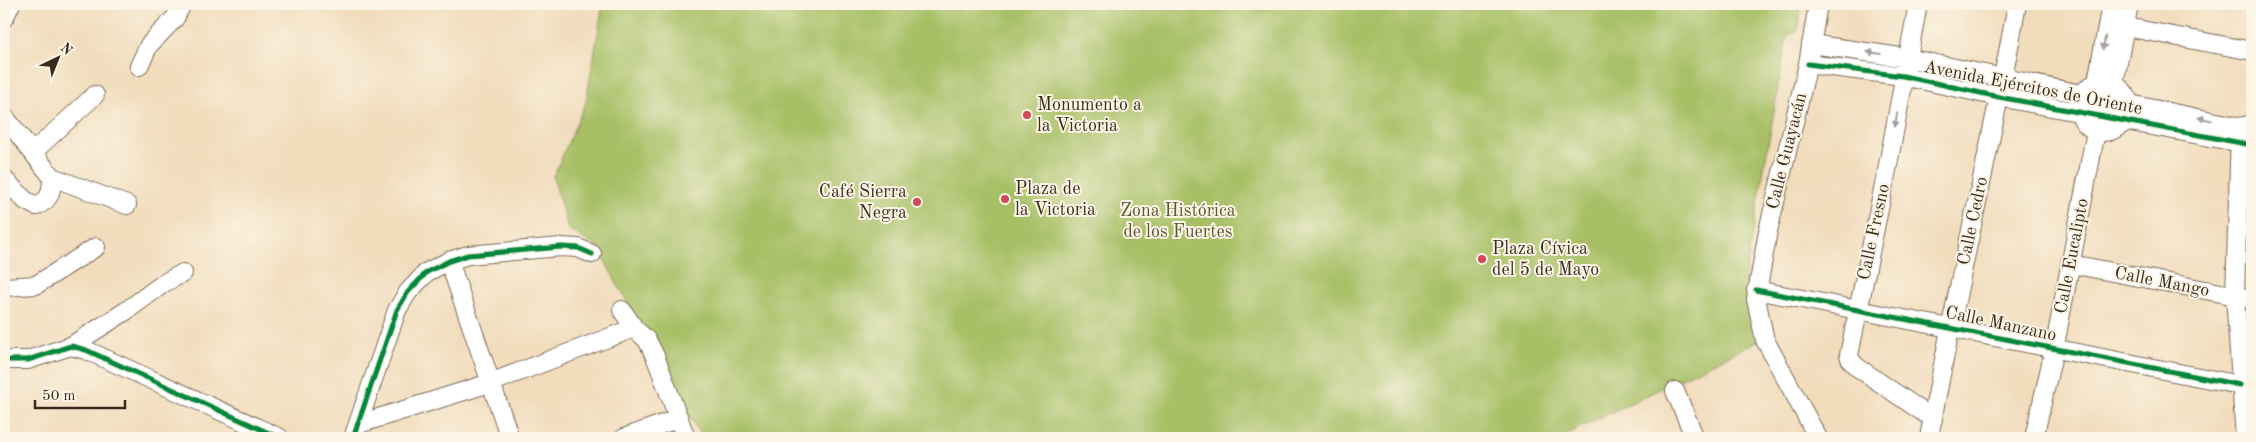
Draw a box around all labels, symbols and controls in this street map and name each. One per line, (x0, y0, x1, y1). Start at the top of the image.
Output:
north arrow (32, 32, 82, 82)
one-way arrow (2100, 35, 2108, 51)
text: N (57, 40, 75, 58)
one-way arrow (1865, 49, 1881, 57)
street label: Avenida Ejércitos de Oriente (1922, 58, 2144, 118)
street label: Calle Guayacán (1764, 91, 1810, 211)
place label: Monumento a la Victoria (1037, 96, 1142, 135)
marker: Monumento a la Victoria (1021, 109, 1033, 121)
one-way arrow (1891, 113, 1899, 129)
one-way arrow (2197, 115, 2212, 123)
street label: Calle Cedro (1955, 175, 1991, 267)
place label: Plaza de la Victoria (1015, 180, 1096, 219)
street label: Calle Fresno (1855, 182, 1893, 282)
place label: Café Sierra Negra (819, 183, 907, 222)
marker: Plaza de la Victoria (999, 193, 1011, 205)
marker: Café Sierra Negra (911, 196, 923, 208)
street label: Calle Eucalipto (2052, 197, 2092, 315)
park label: Zona Histórica de los Fuertes (1120, 202, 1236, 241)
place label: Plaza Cívica del 5 de Mayo (1492, 240, 1599, 279)
marker: Plaza Cívica del 5 de Mayo (1476, 253, 1488, 265)
street label: Calle Mango (2113, 264, 2211, 300)
street label: Calle Manzano (1944, 303, 2058, 345)
scale bar (35, 377, 125, 409)
text: 50 m (42, 389, 76, 404)

